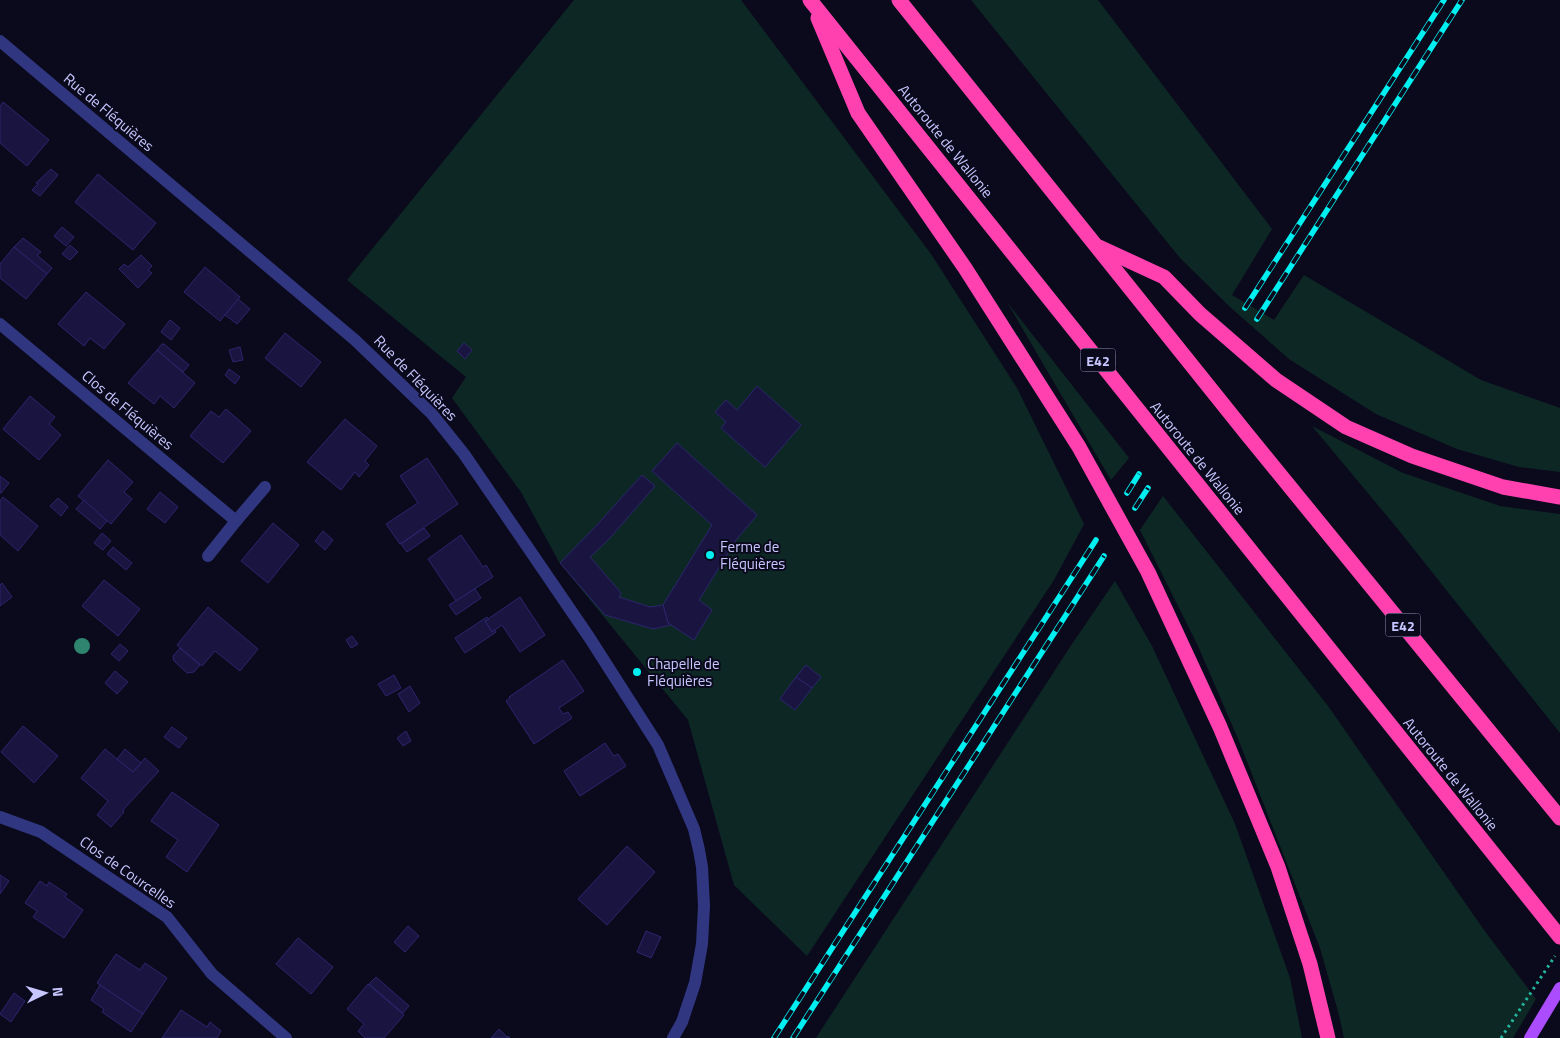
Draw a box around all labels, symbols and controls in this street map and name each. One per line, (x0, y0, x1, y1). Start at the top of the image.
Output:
street label: Rue de Fléquières (59, 67, 159, 157)
street label: Autoroute de Wallonie (893, 79, 999, 203)
street label: Rue de Fléquières (369, 330, 463, 426)
road number: E42 (1080, 348, 1116, 372)
street label: Clos de Fléquières (77, 365, 179, 455)
street label: Autoroute de Wallonie (1145, 396, 1251, 520)
place label: Ferme de Fléquières (720, 535, 785, 575)
marker: Ferme de Fléquières (704, 549, 716, 561)
road number: E42 (1386, 614, 1420, 636)
place label: Chapelle de Fléquières (647, 652, 720, 692)
marker: Chapelle de Fléquières (631, 666, 643, 678)
street label: Autoroute de Wallonie (1398, 712, 1504, 836)
street label: Clos de Courcelles (75, 830, 181, 914)
north arrow (20, 968, 70, 1018)
text: N (48, 986, 69, 998)

